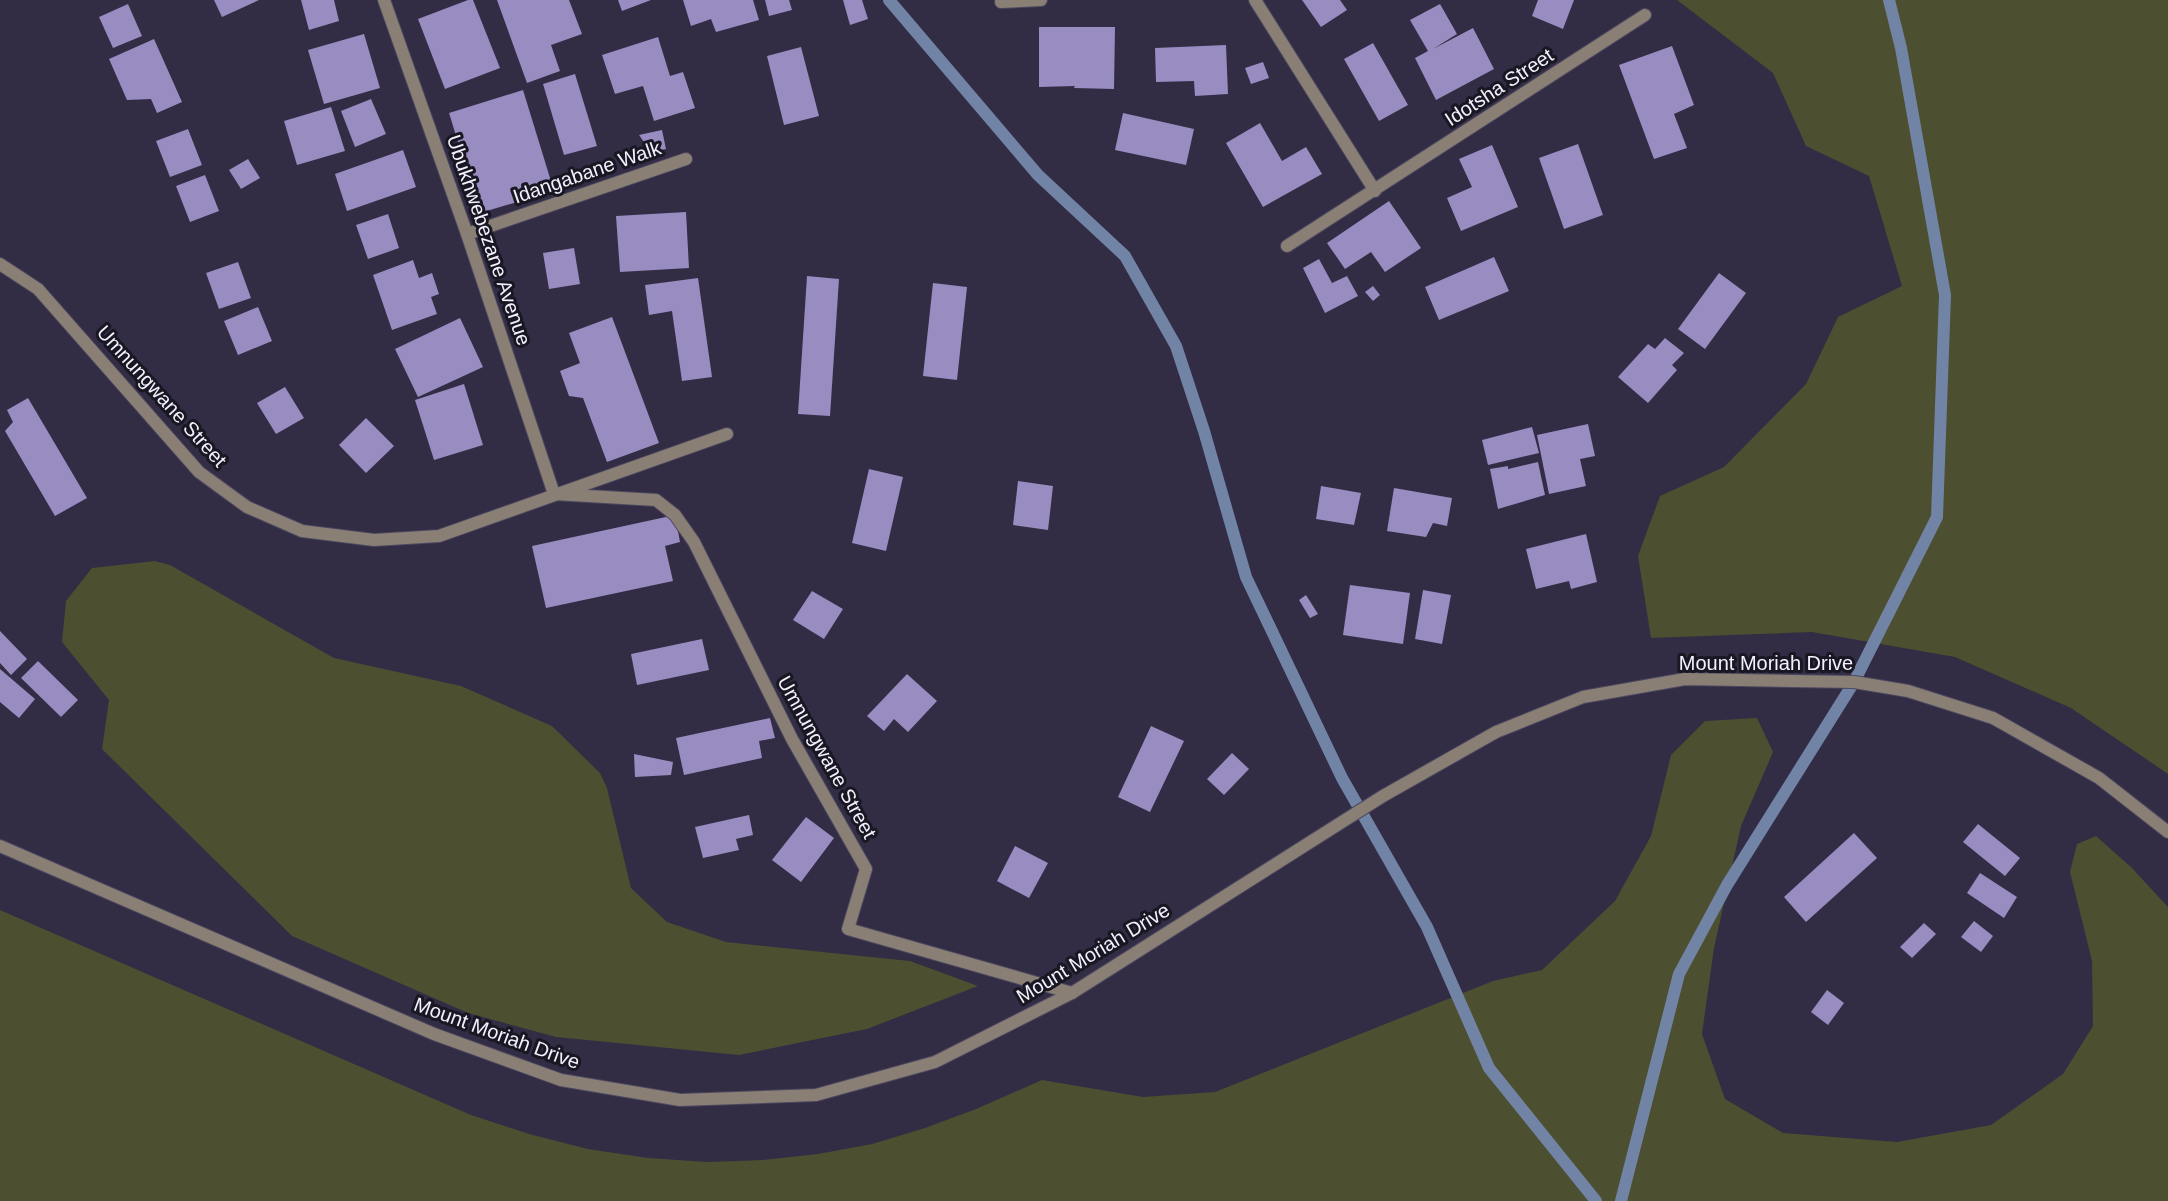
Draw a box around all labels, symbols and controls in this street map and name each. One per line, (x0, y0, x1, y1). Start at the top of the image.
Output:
street label: Idotsha Street (1441, 44, 1558, 130)
street label: Ubukhwebezane Avenue (443, 132, 535, 348)
street label: Idangabane Walk (510, 136, 665, 208)
street label: Umnungwane Street (93, 321, 231, 471)
street label: Mount Moriah Drive (1679, 652, 1853, 674)
street label: Umnungwane Street (773, 672, 881, 842)
street label: Mount Moriah Drive (1013, 899, 1173, 1007)
street label: Mount Moriah Drive (411, 993, 583, 1073)

